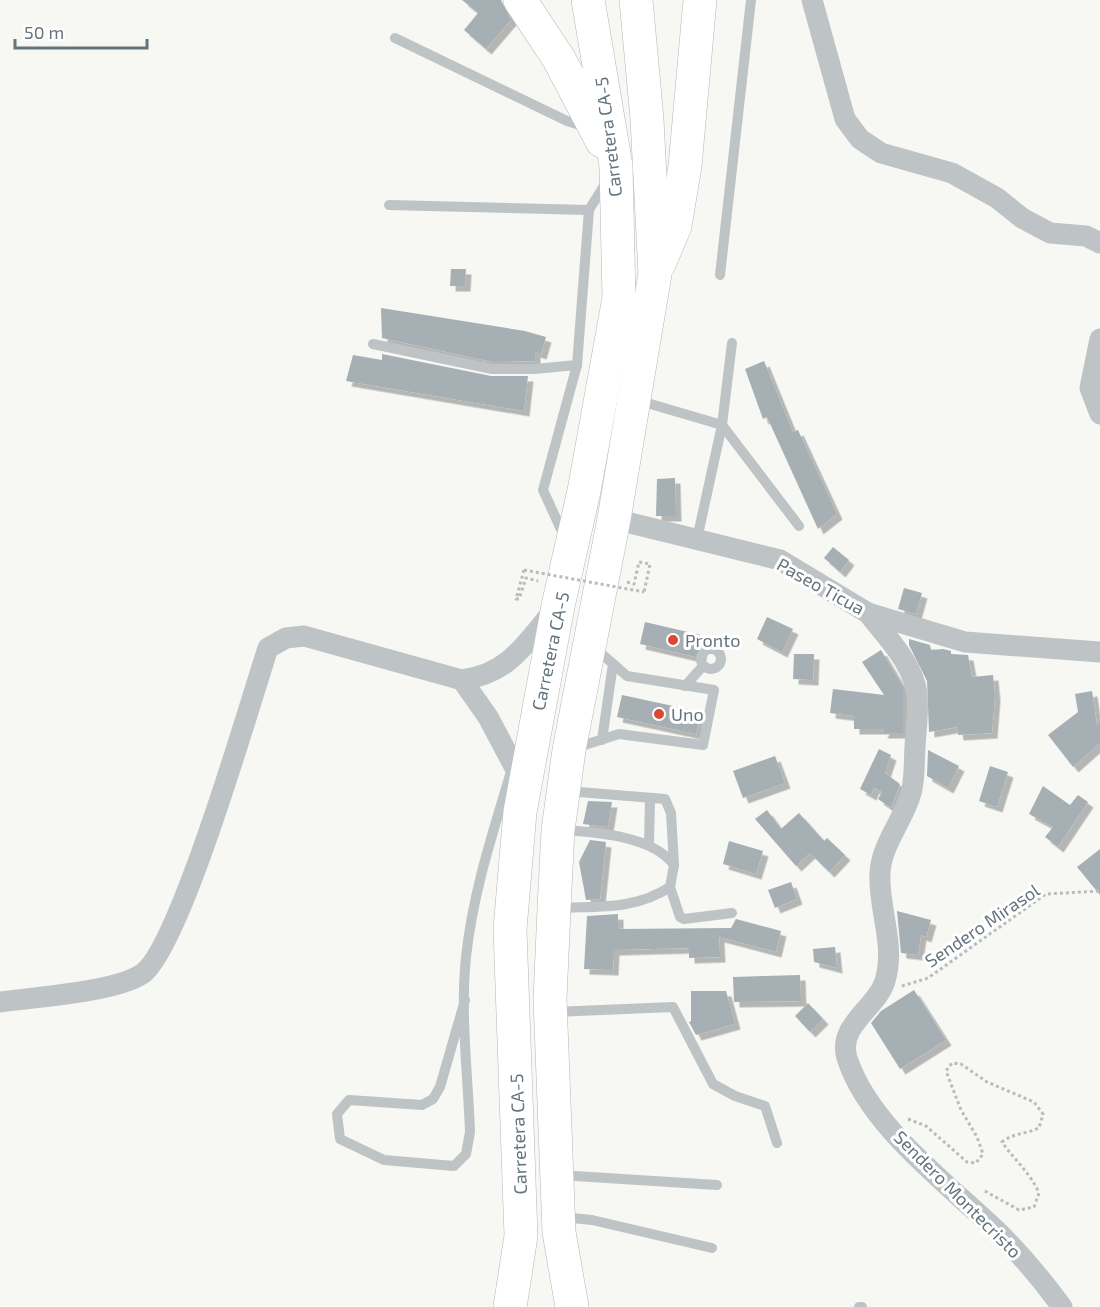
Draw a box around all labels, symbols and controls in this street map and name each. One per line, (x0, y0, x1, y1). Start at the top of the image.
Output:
scale bar (15, 12, 147, 50)
text: 50 m (24, 21, 64, 43)
street label: Carretera CA-5 (590, 76, 626, 198)
street label: Paseo Ticua (773, 553, 869, 619)
street label: Carretera CA-5 (527, 590, 573, 712)
place label: Pronto (685, 629, 740, 651)
marker: Pronto (666, 633, 680, 647)
place label: Uno (671, 703, 704, 725)
marker: Uno (652, 707, 666, 721)
street label: Sendero Mirasol (921, 878, 1044, 971)
street label: Carretera CA-5 (505, 1073, 531, 1195)
street label: Sendero Montecristo (890, 1126, 1026, 1262)

